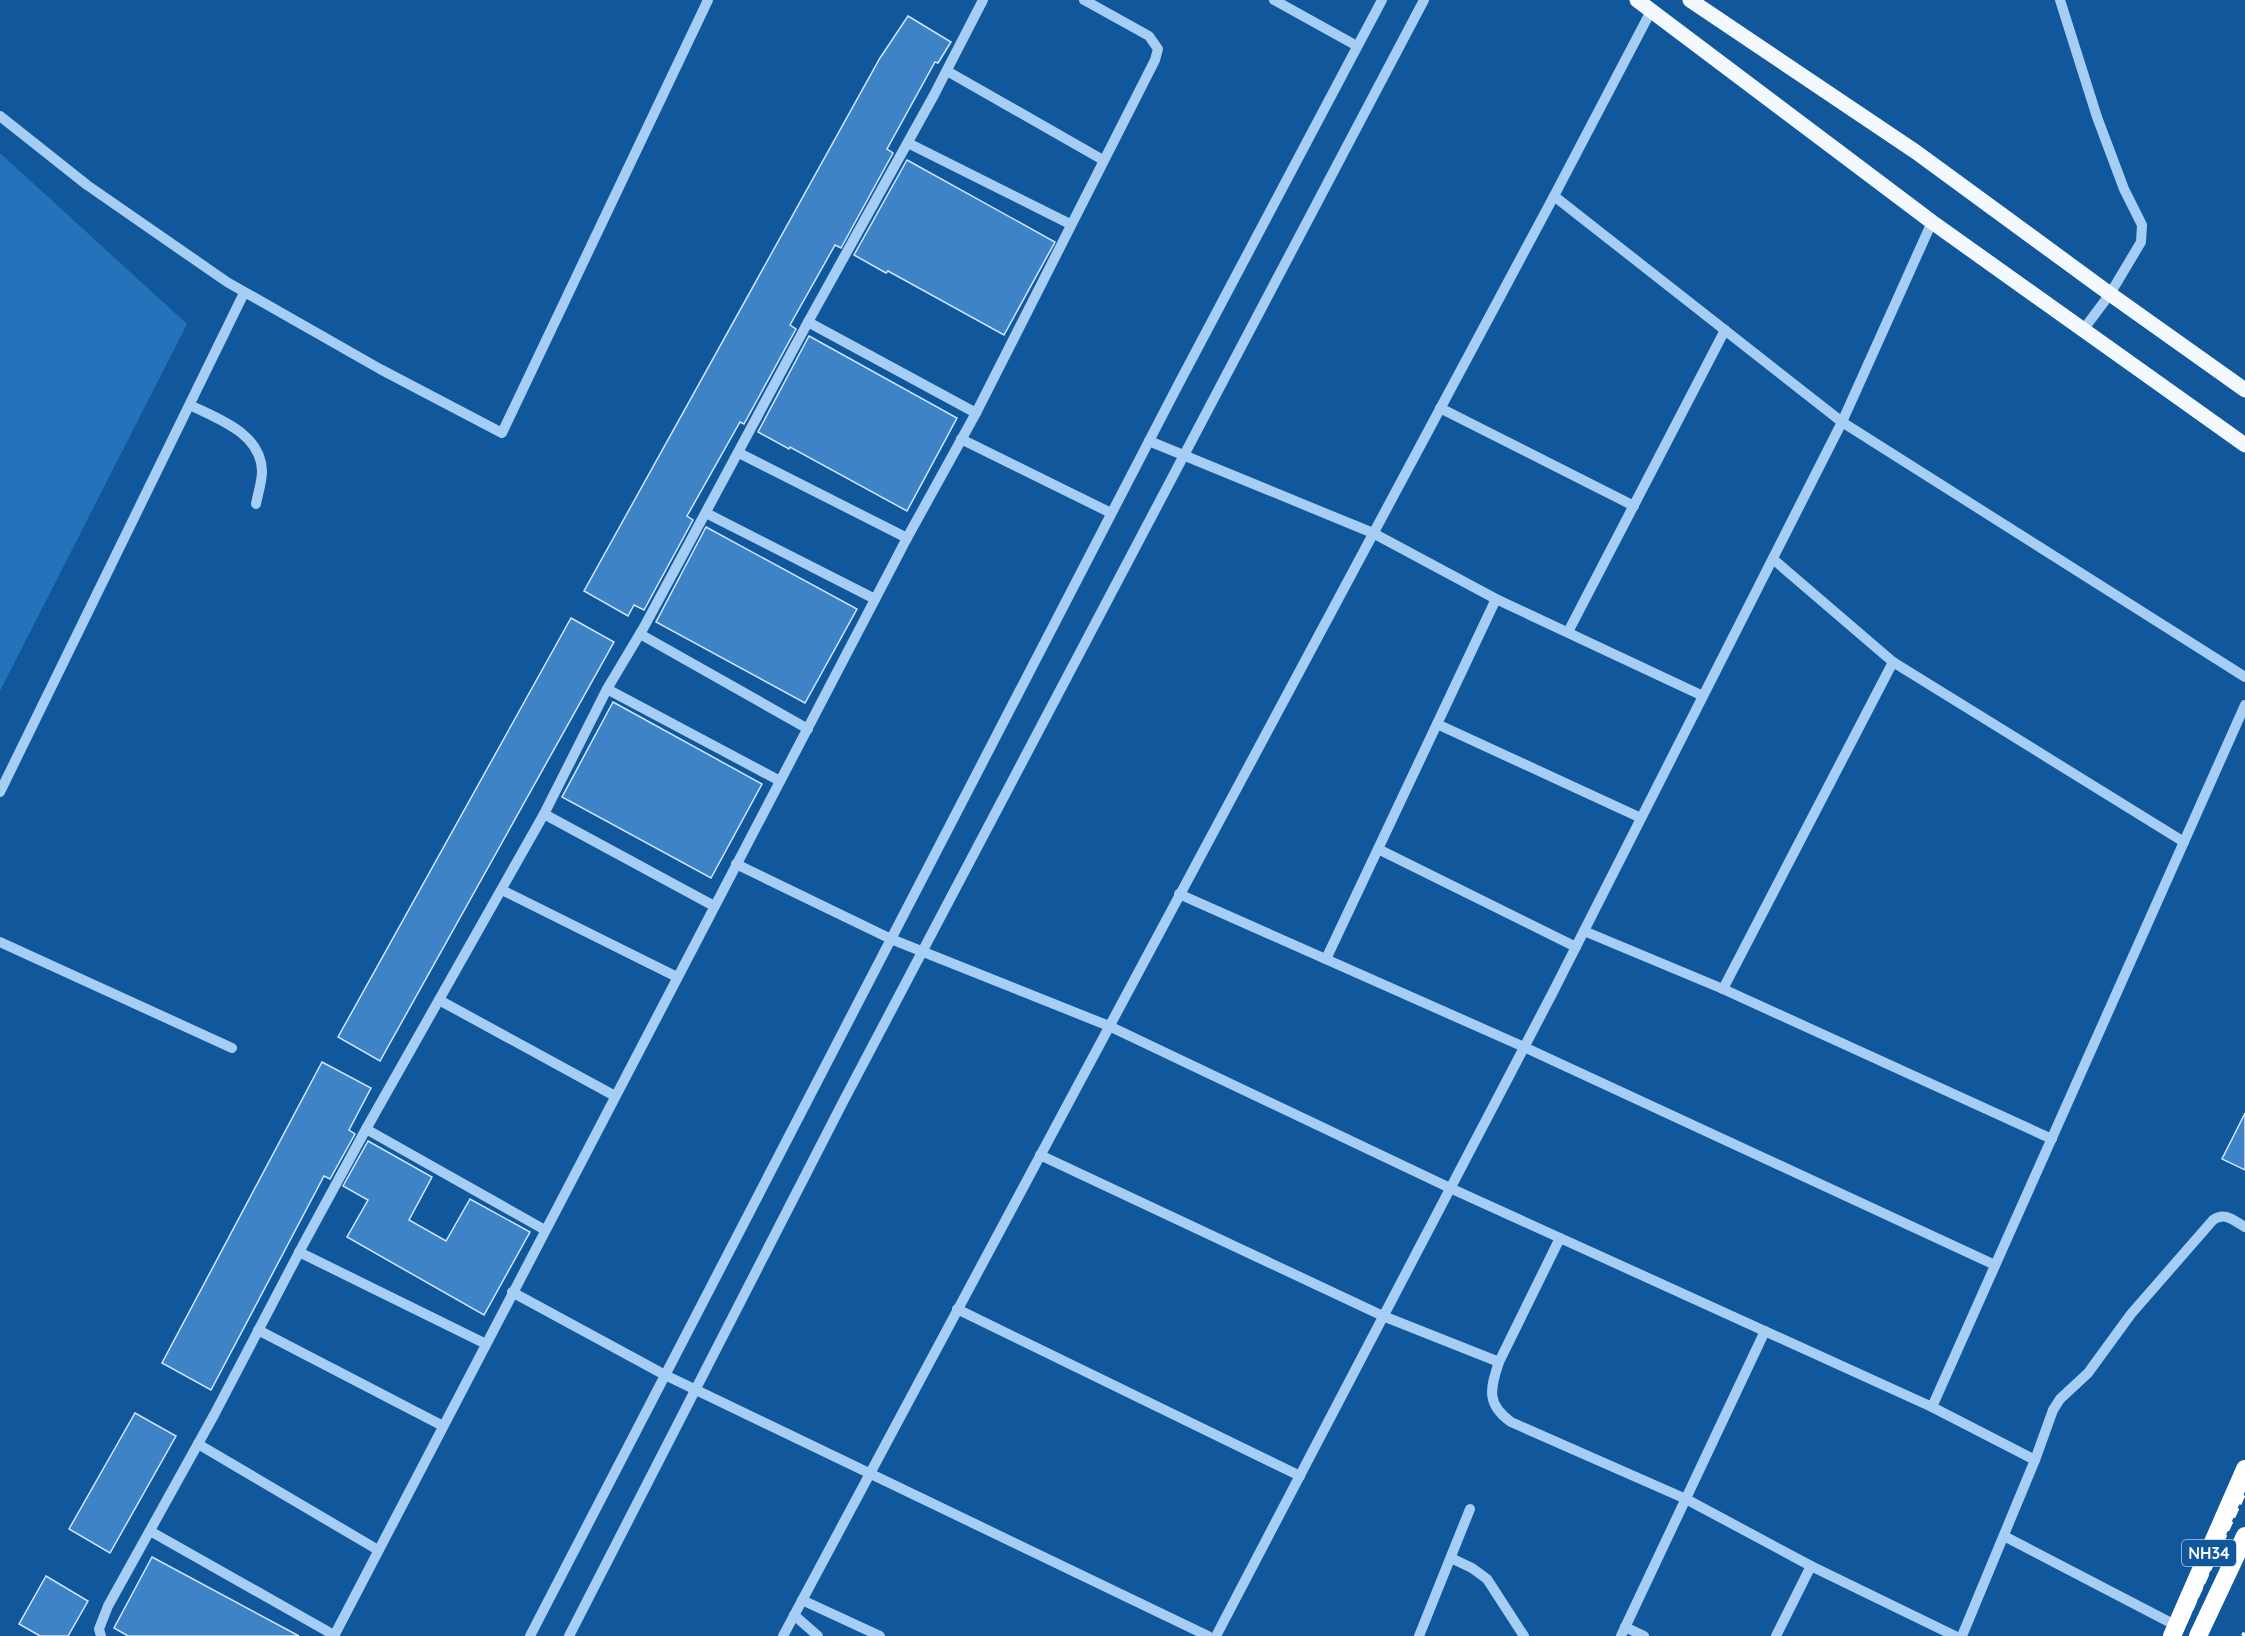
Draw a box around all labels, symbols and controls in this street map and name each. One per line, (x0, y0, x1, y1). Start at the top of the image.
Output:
road number: NH34 (2182, 1540, 2236, 1566)

